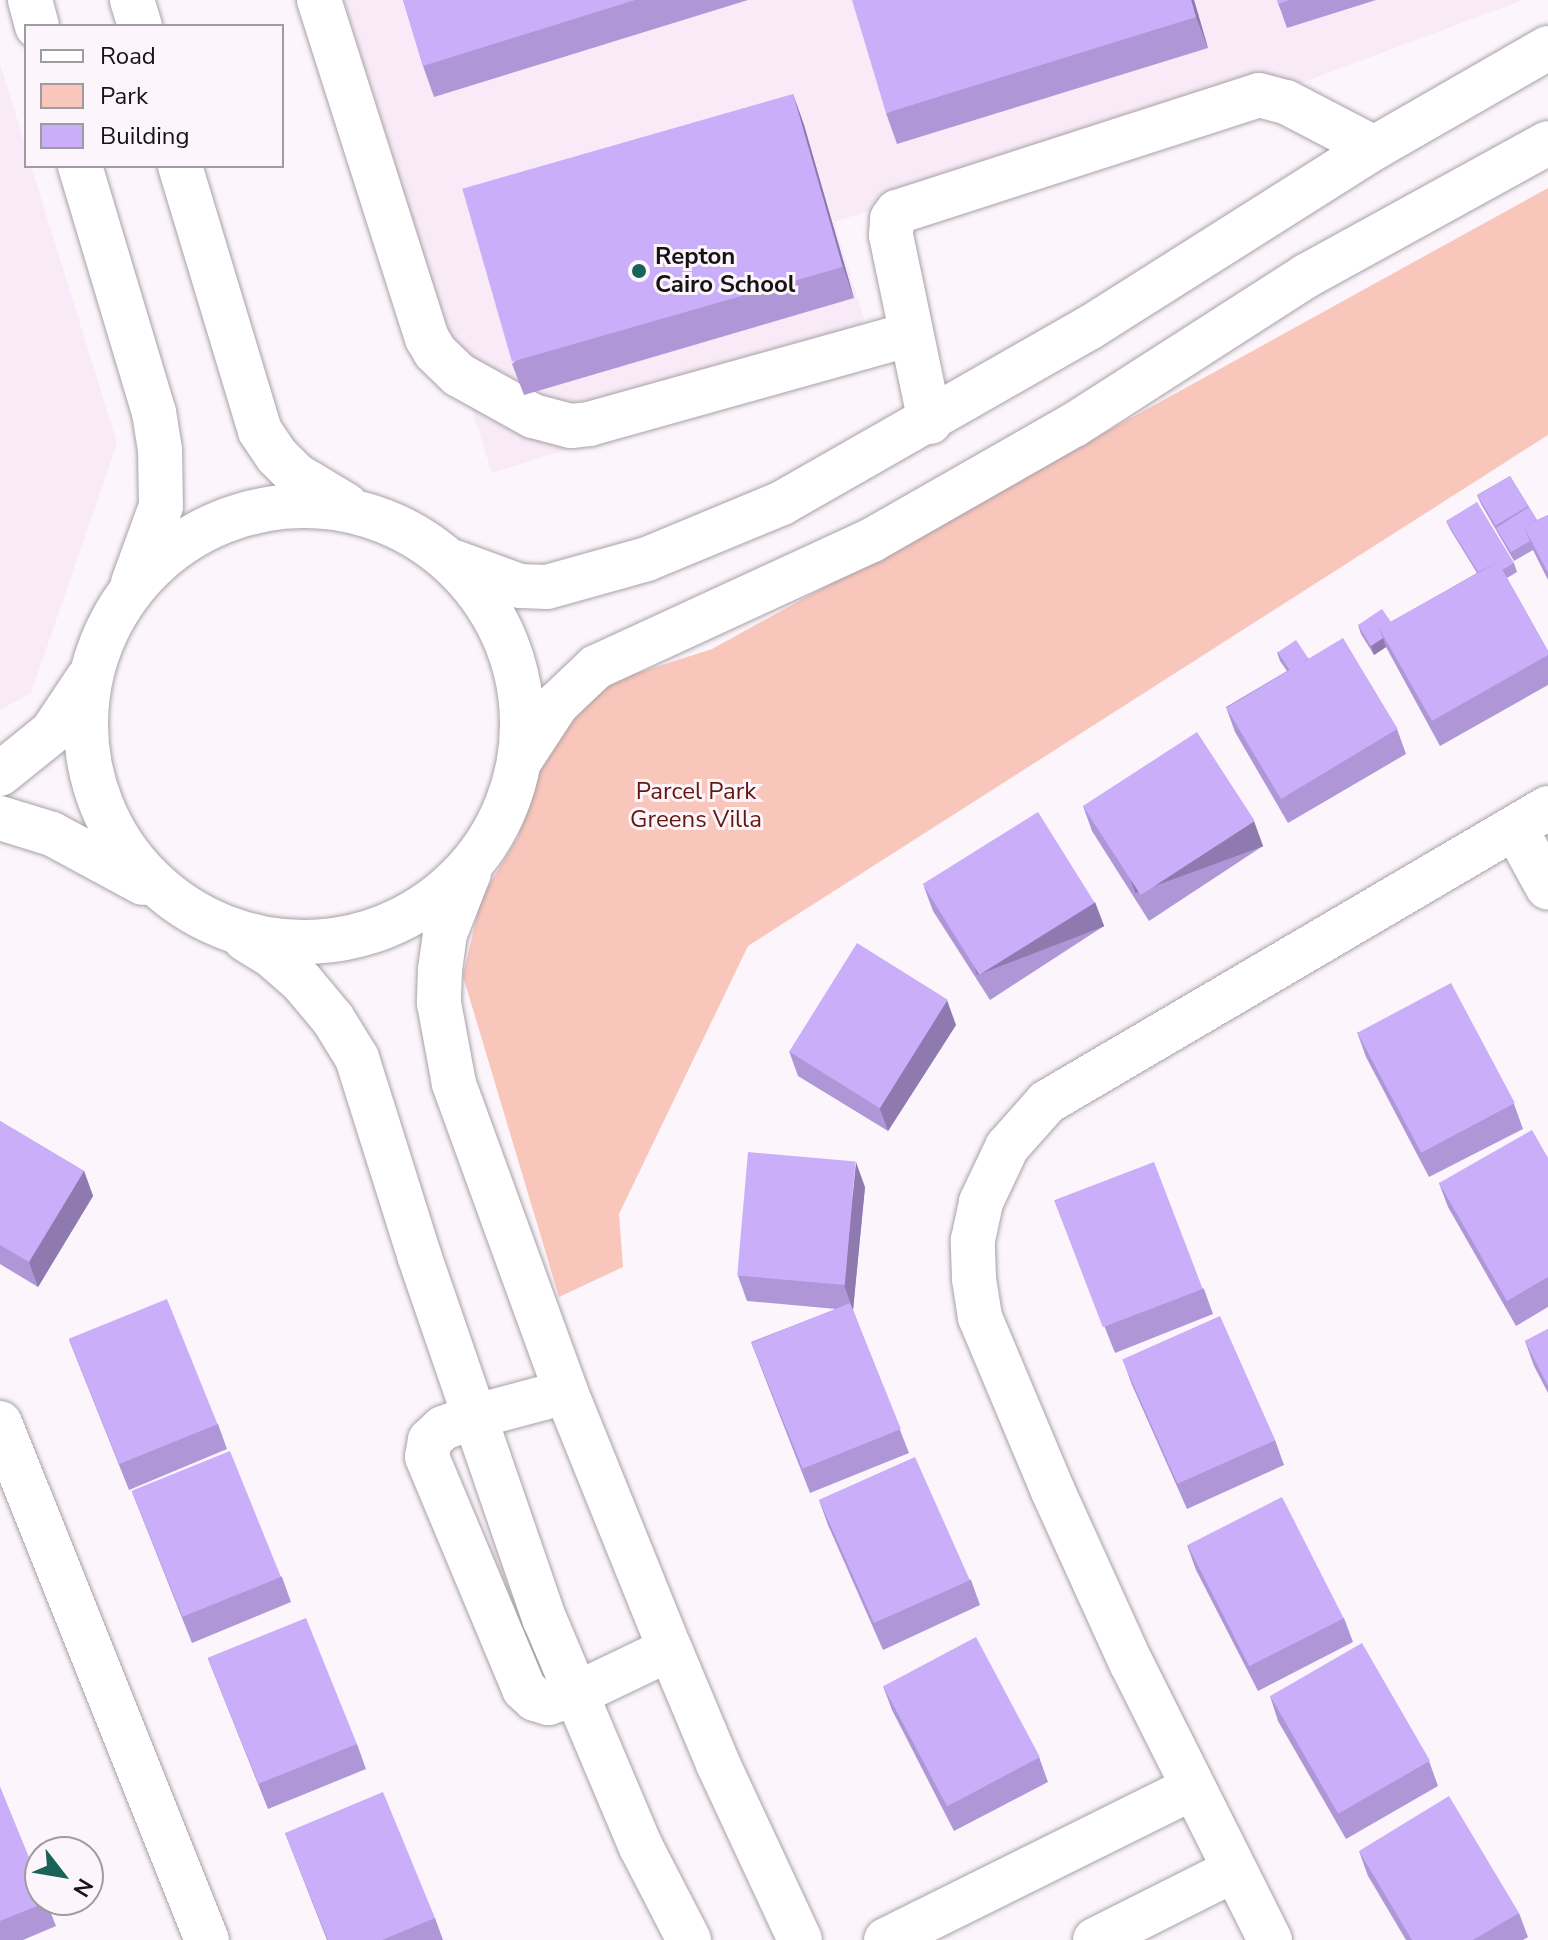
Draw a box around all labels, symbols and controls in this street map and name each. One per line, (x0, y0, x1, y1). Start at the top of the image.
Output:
legend (24, 24, 284, 168)
text: Road (100, 40, 156, 72)
text: Park (100, 80, 148, 112)
text: Building (100, 120, 190, 152)
place label: Repton Cairo School (655, 243, 795, 299)
marker: Repton Cairo School (630, 262, 648, 280)
park label: Parcel Park Greens Villa (630, 778, 762, 834)
north arrow (24, 1836, 104, 1916)
text: N (66, 1873, 100, 1902)

